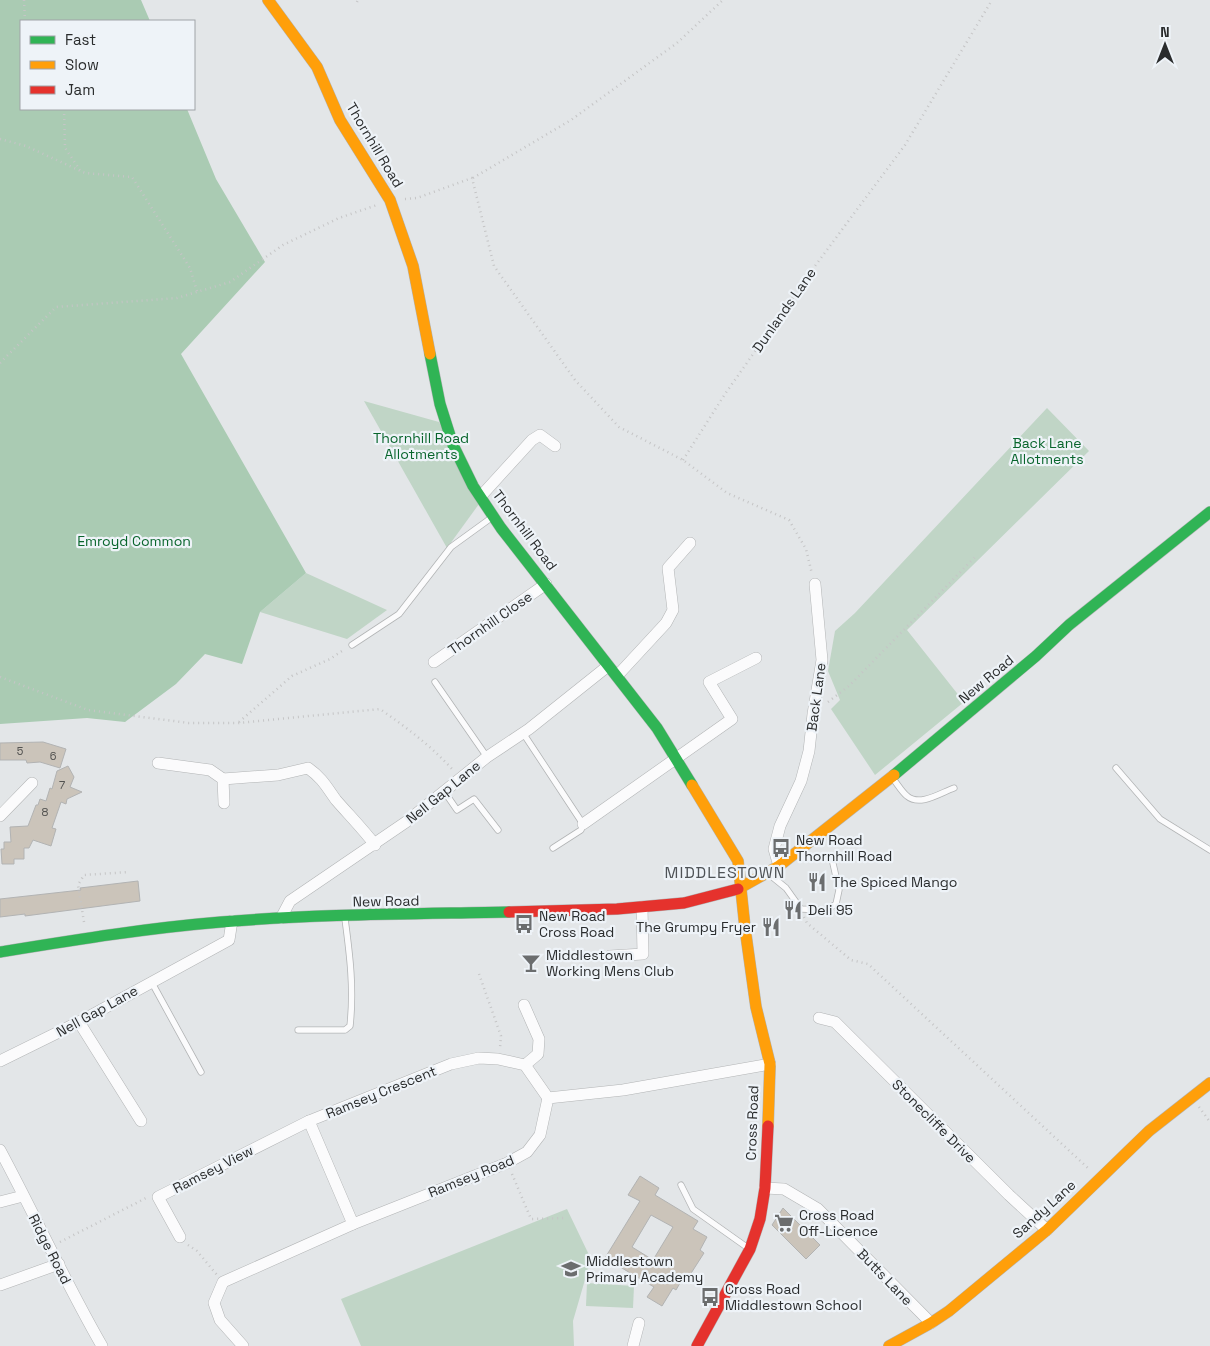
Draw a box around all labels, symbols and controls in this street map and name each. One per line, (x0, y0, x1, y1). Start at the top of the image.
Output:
legend (20, 20, 195, 110)
north arrow (1140, 20, 1190, 70)
text: N (1160, 23, 1170, 41)
text: Fast (65, 30, 96, 49)
text: Slow (65, 55, 99, 74)
text: Jam (65, 80, 95, 99)
street label: Thornhill Road (343, 99, 407, 191)
street label: Dunlands Lane (748, 264, 820, 356)
park label: Thornhill Road Allotments (373, 429, 469, 463)
park label: Back Lane Allotments (1010, 434, 1084, 468)
street label: Thornhill Road (489, 486, 561, 574)
park label: Emroyd Common (77, 532, 191, 550)
street label: Thornhill Close (444, 587, 536, 659)
street label: New Road (955, 651, 1017, 707)
street label: Back Lane (802, 661, 830, 733)
house number: 5 (17, 744, 24, 758)
house number: 6 (50, 749, 57, 763)
street label: Nell Gap Lane (402, 757, 484, 827)
house number: 7 (59, 778, 65, 792)
house number: 8 (42, 805, 49, 819)
place label: New Road Thornhill Road (796, 831, 892, 865)
bus stop icon: New Road Thornhill Road (770, 837, 792, 859)
district label: MIDDLESTOWN (665, 862, 785, 883)
restaurant icon: The Spiced Mango (806, 871, 828, 893)
place label: The Spiced Mango (832, 873, 957, 891)
street label: New Road (353, 891, 419, 911)
restaurant icon: Deli 95 (782, 899, 804, 921)
place label: Deli 95 (808, 901, 853, 919)
place label: New Road Cross Road (539, 907, 614, 941)
bus stop icon: New Road Cross Road (513, 913, 535, 935)
restaurant icon: The Grumpy Fryer (760, 916, 782, 938)
place label: The Grumpy Fryer (636, 918, 756, 936)
place label: Middlestown Working Mens Club (546, 946, 674, 980)
bar icon: Middlestown Working Mens Club (520, 952, 542, 974)
street label: Nell Gap Lane (53, 981, 141, 1041)
street label: Ramsey Crescent (323, 1062, 439, 1122)
street label: Stonecliffe Drive (888, 1075, 980, 1167)
street label: Cross Road (742, 1085, 762, 1161)
street label: Ramsey View (170, 1141, 256, 1197)
street label: Ramsey Road (425, 1151, 517, 1201)
street label: Sandy Lane (1009, 1176, 1079, 1242)
place label: Cross Road Off-Licence (799, 1206, 878, 1240)
street label: Ridge Road (25, 1211, 75, 1287)
supermarket icon: Cross Road Off-Licence (773, 1212, 795, 1234)
street label: Butts Lane (853, 1245, 917, 1309)
place label: Middlestown Primary Academy (586, 1252, 703, 1286)
school or university icon: Middlestown Primary Academy (560, 1258, 582, 1280)
place label: Cross Road Middlestown School (725, 1280, 862, 1314)
bus stop icon: Cross Road Middlestown School (699, 1286, 721, 1308)

